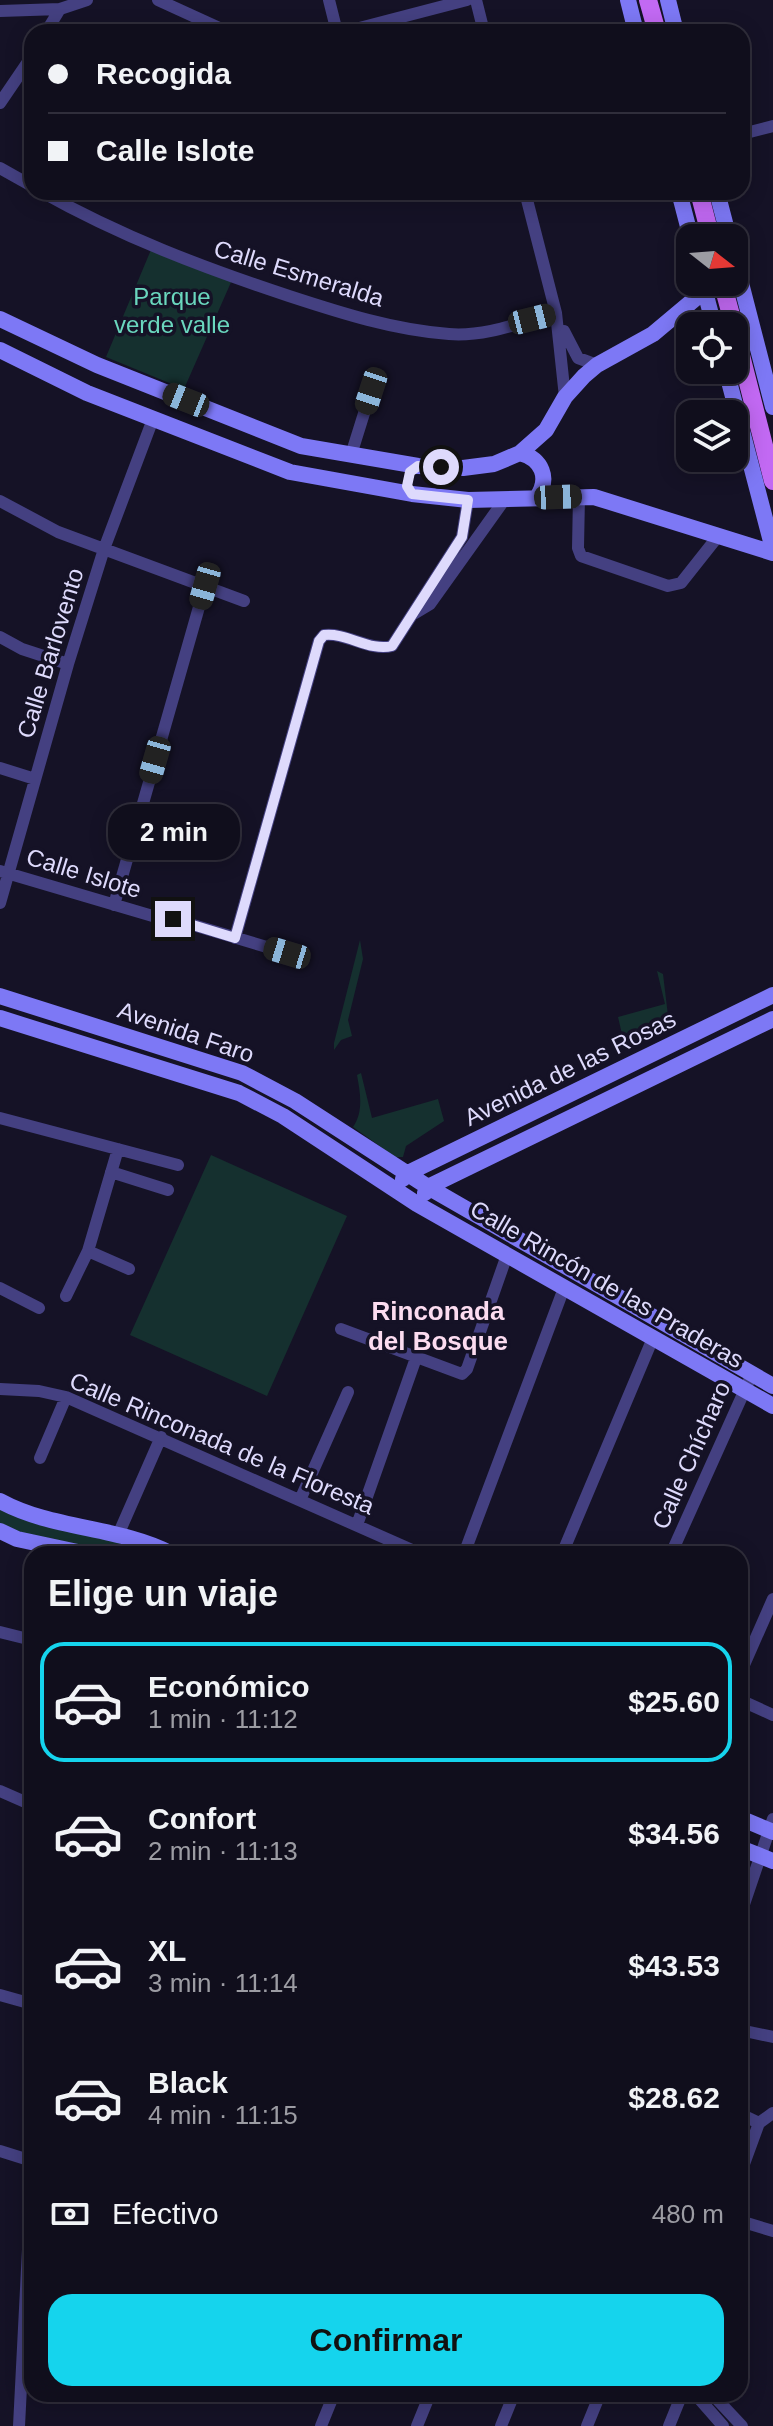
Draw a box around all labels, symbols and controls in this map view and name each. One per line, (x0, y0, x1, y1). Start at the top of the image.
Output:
text: Recogida (96, 57, 231, 90)
text: Calle Islote (96, 134, 254, 167)
north arrow (676, 224, 748, 296)
map controls (676, 224, 748, 472)
street label: Calle Esmeralda (211, 234, 388, 312)
park label: Parque verde valle (114, 283, 230, 338)
car (506, 302, 558, 336)
button: locate (676, 312, 748, 384)
car (352, 364, 390, 418)
car (159, 380, 213, 420)
button: layers (676, 400, 748, 472)
route start (423, 449, 459, 485)
car (534, 484, 582, 510)
car (187, 560, 223, 612)
street label: Calle Barlovento (11, 565, 89, 741)
car (137, 734, 173, 786)
callout: 2 min (107, 803, 239, 859)
text: 2 min (140, 817, 208, 847)
street label: Calle Islote (23, 843, 145, 903)
route end (155, 901, 191, 937)
car (261, 935, 313, 971)
street label: Avenida Faro (114, 996, 258, 1068)
street label: Avenida de las Rosas (460, 1005, 680, 1131)
street label: Calle Rincón de las Praderas (466, 1195, 748, 1373)
district label: Rinconada del Bosque (368, 1296, 508, 1356)
street label: Calle Rinconada de la Floresta (66, 1366, 379, 1520)
street label: Calle Chícharo (646, 1377, 736, 1533)
text: Elige un viaje (48, 1573, 278, 1614)
icon: car (52, 1666, 124, 1738)
text: Económico (148, 1670, 310, 1703)
text: $25.60 (628, 1685, 720, 1718)
text: 1 min · 11:12 (148, 1704, 298, 1734)
icon: car (52, 1798, 124, 1870)
text: Confort (148, 1802, 256, 1835)
text: $34.56 (628, 1817, 720, 1850)
text: 2 min · 11:13 (148, 1836, 298, 1866)
icon: car (52, 1930, 124, 2002)
text: XL (148, 1934, 186, 1967)
text: $43.53 (628, 1949, 720, 1982)
text: 3 min · 11:14 (148, 1968, 298, 1998)
icon: car (52, 2062, 124, 2134)
text: Black (148, 2066, 228, 2099)
text: $28.62 (628, 2081, 720, 2114)
text: 4 min · 11:15 (148, 2100, 298, 2130)
icon: cash (48, 2192, 92, 2236)
text: Efectivo (112, 2197, 219, 2230)
text: 480 m (652, 2199, 724, 2229)
button: Confirmar (48, 2294, 724, 2386)

